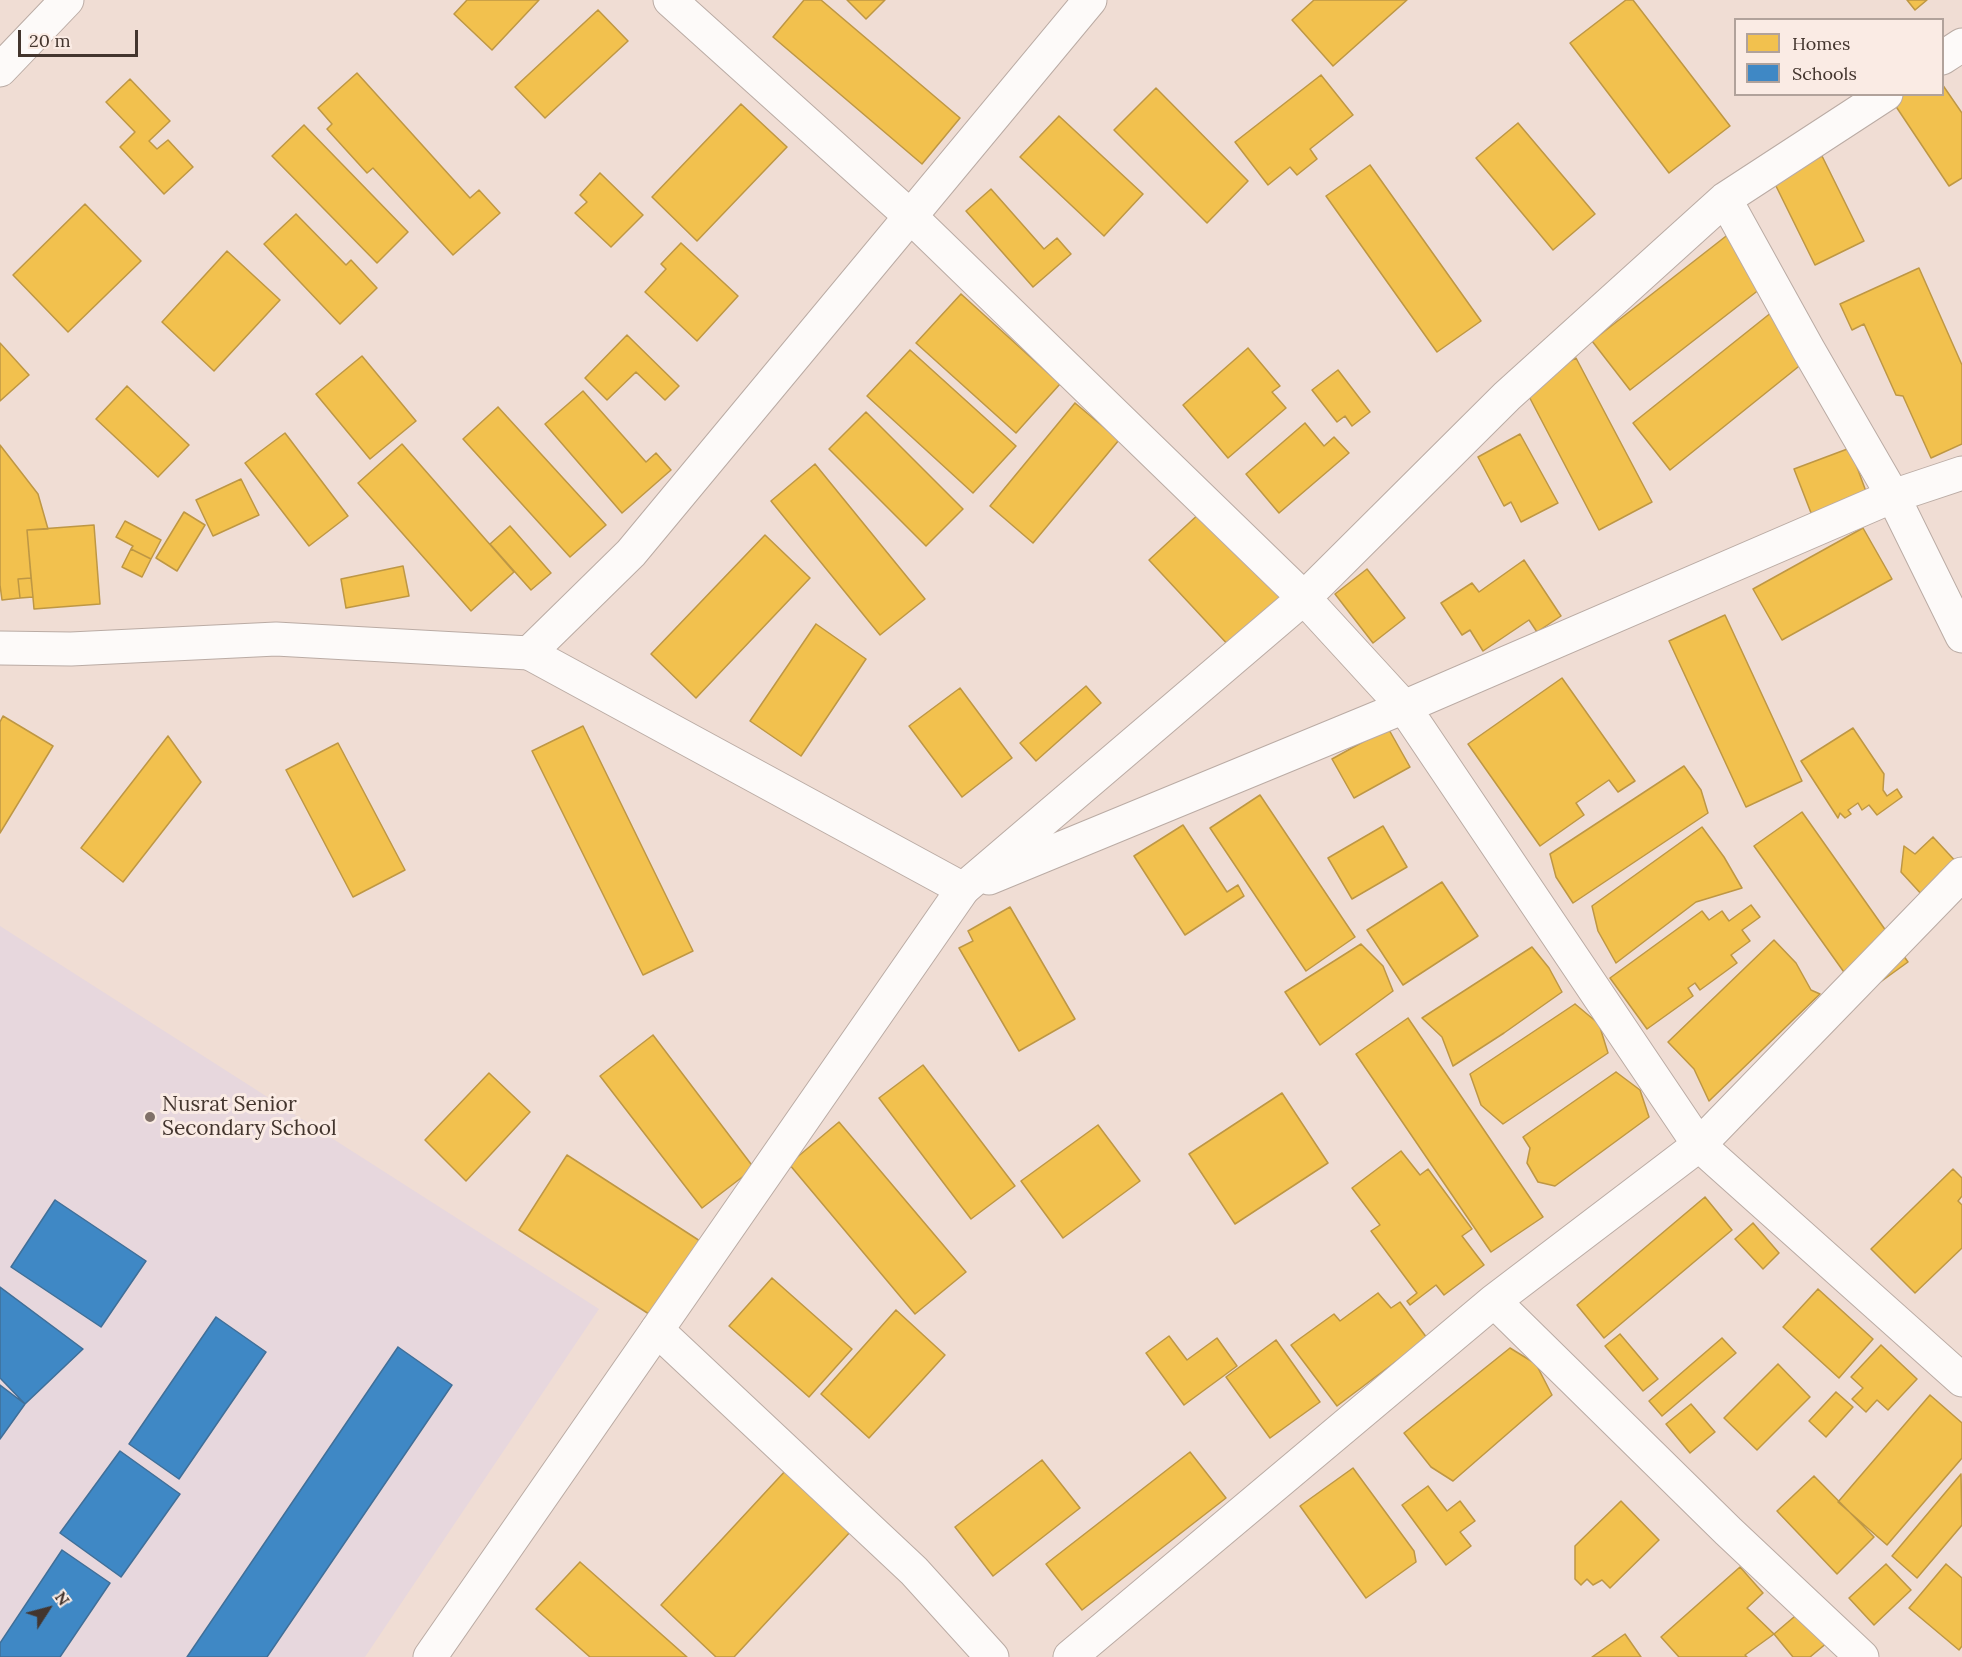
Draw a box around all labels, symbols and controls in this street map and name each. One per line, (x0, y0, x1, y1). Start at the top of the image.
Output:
scale bar (21, 18, 141, 56)
legend (1734, 18, 1944, 96)
text: 20 m (29, 29, 71, 52)
text: Homes (1792, 32, 1850, 55)
text: Schools (1792, 62, 1857, 85)
place label: Nusrat Senior Secondary School (162, 1092, 337, 1142)
marker: Nusrat Senior Secondary School (143, 1110, 157, 1124)
north arrow (18, 1579, 78, 1639)
text: N (51, 1588, 74, 1609)

